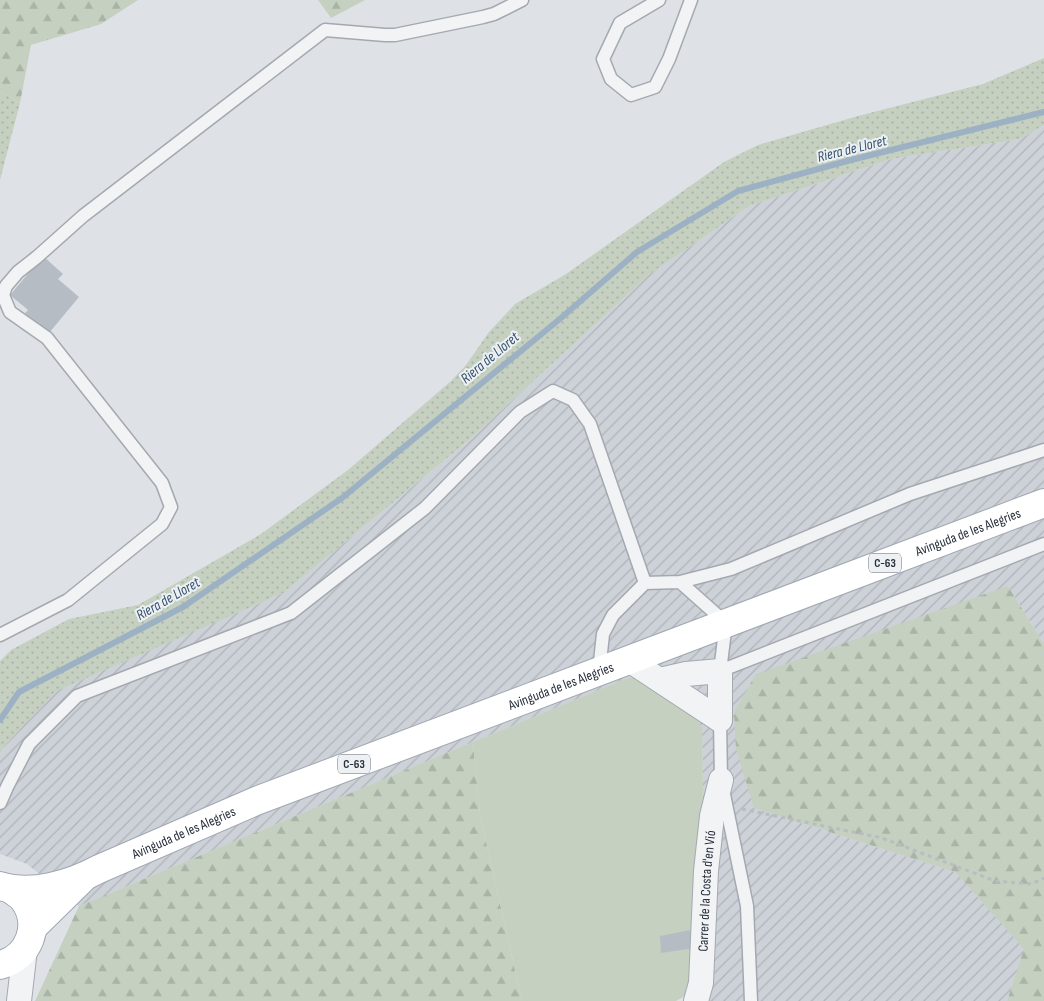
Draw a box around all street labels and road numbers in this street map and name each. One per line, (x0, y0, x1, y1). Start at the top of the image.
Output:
street label: Avinguda de les Alegries (912, 504, 1023, 560)
road number: C-63 (869, 554, 901, 572)
street label: Avinguda de les Alegries (505, 658, 616, 714)
road number: C-63 (338, 754, 370, 774)
street label: Avinguda de les Alegries (128, 802, 238, 863)
street label: Carrer de la Costa d'en Vió (694, 829, 719, 952)

